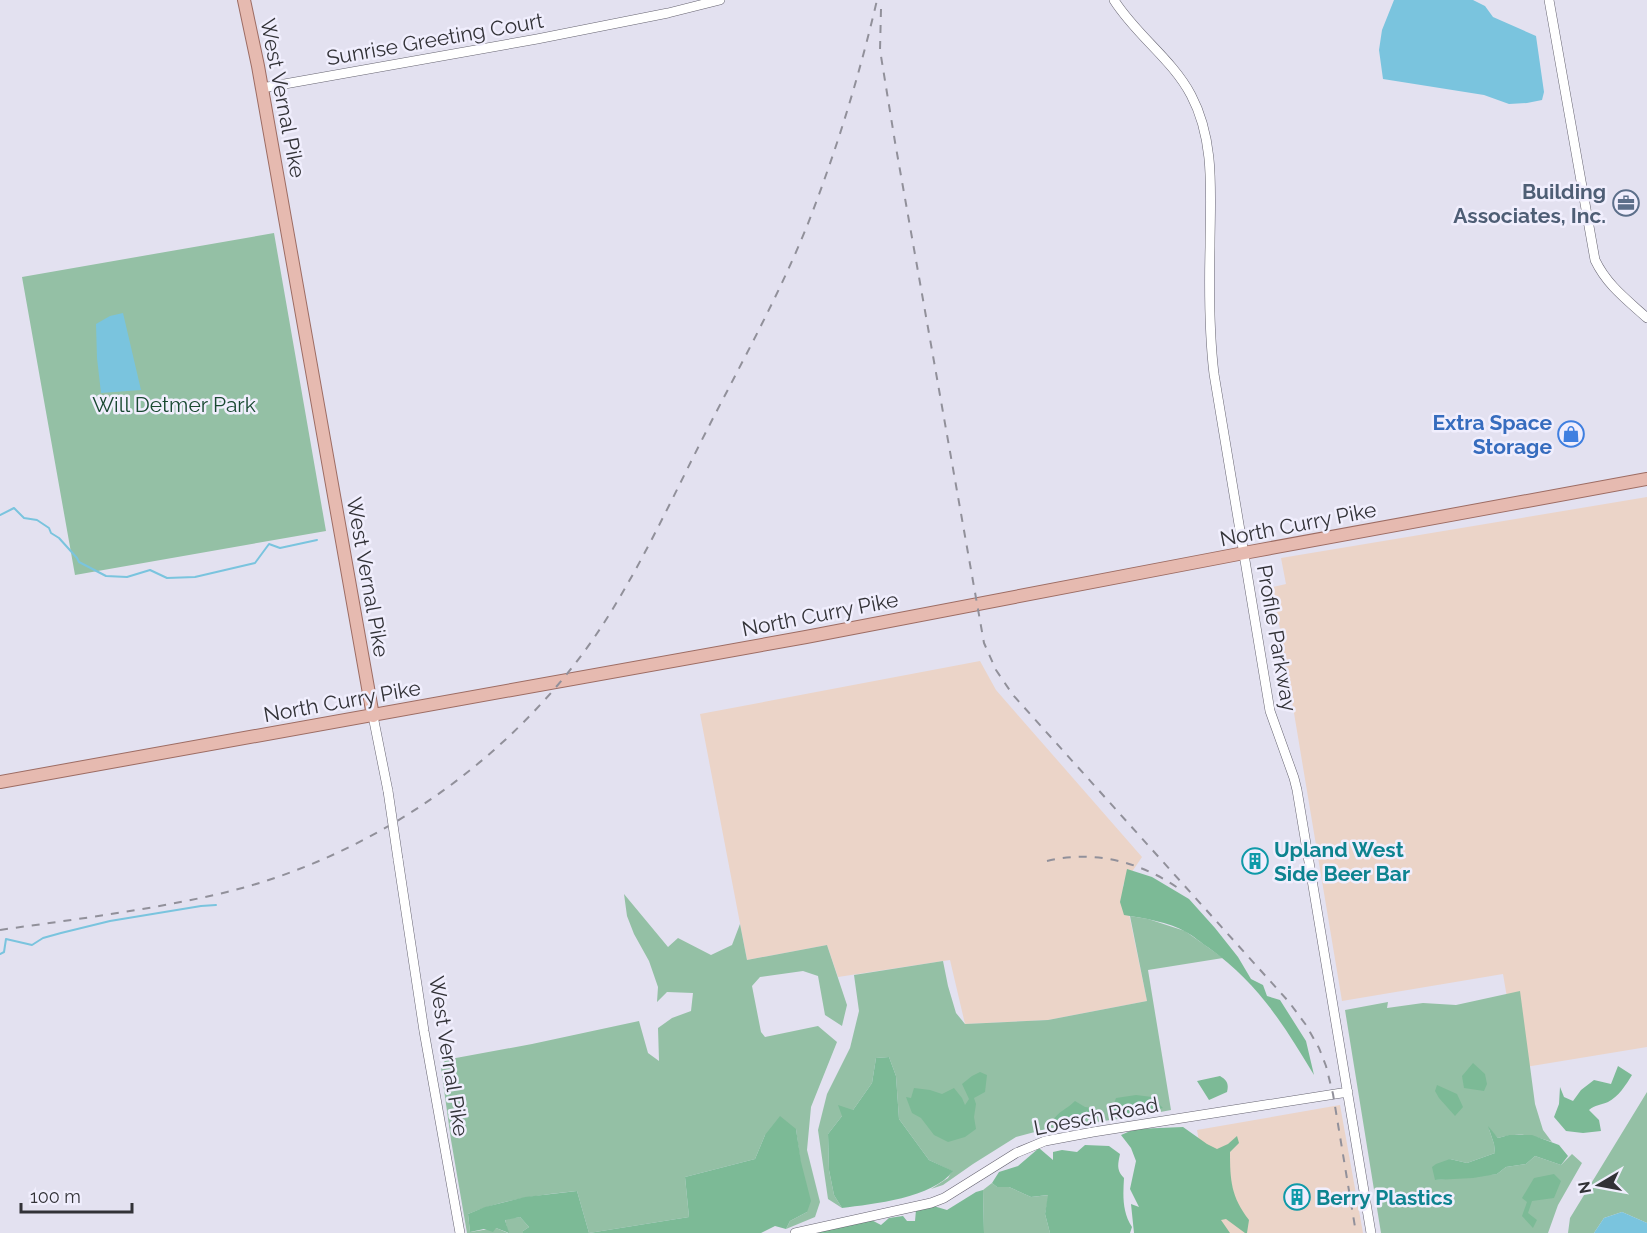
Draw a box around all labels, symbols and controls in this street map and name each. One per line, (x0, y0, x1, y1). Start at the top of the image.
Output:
street label: Sunrise Greeting Court (325, 8, 545, 70)
street label: West Vernal Pike (255, 16, 311, 180)
place label: Building Associates, Inc. (1453, 179, 1606, 228)
office icon: Building Associates, Inc. (1611, 188, 1641, 218)
park label: Will Detmer Park (92, 392, 256, 417)
place label: Extra Space Storage (1433, 410, 1552, 459)
shop icon: Extra Space Storage (1556, 419, 1586, 449)
street label: West Vernal Pike (342, 495, 394, 659)
street label: North Curry Pike (1218, 497, 1378, 551)
street label: Profile Parkway (1252, 563, 1302, 713)
street label: North Curry Pike (740, 587, 900, 641)
street label: North Curry Pike (262, 675, 422, 727)
place label: Upland West Side Beer Bar (1274, 837, 1410, 886)
building icon: Upland West Side Beer Bar (1240, 846, 1270, 876)
street label: West Vernal Pike (424, 974, 474, 1138)
street label: Loesch Road (1032, 1092, 1160, 1140)
north arrow (1569, 1155, 1629, 1215)
scale bar (21, 1176, 132, 1214)
text: N (1574, 1180, 1595, 1195)
building icon: Berry Plastics (1282, 1182, 1312, 1212)
place label: Berry Plastics (1316, 1185, 1453, 1210)
text: 100 m (30, 1186, 81, 1207)

